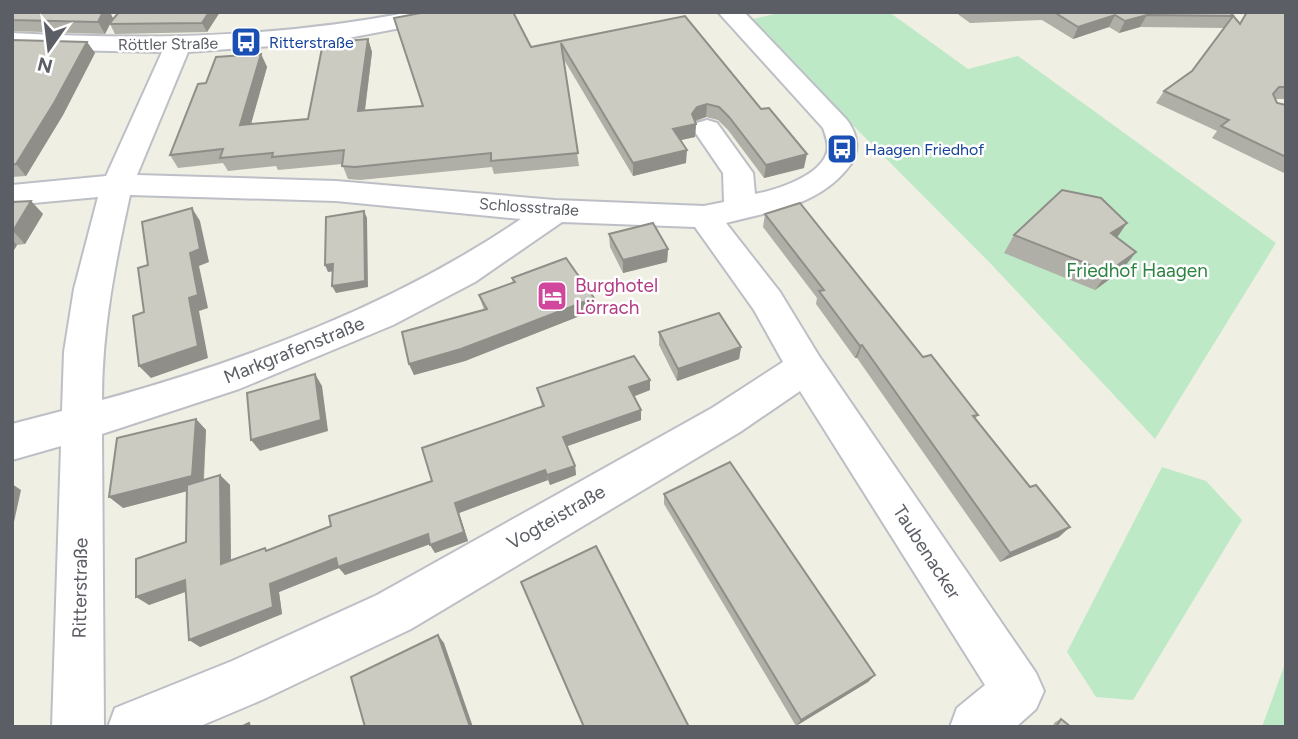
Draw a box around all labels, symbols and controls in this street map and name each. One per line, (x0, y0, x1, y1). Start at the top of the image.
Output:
north arrow (14, 14, 84, 84)
bus stop icon: Ritterstraße (229, 25, 263, 59)
place label: Ritterstraße (269, 33, 354, 52)
street label: Röttler Straße (118, 34, 219, 54)
text: N (35, 52, 55, 78)
bus stop icon: Haagen Friedhof (825, 132, 859, 166)
place label: Haagen Friedhof (865, 140, 984, 159)
street label: Schlossstraße (478, 194, 580, 220)
park label: Friedhof Haagen (1066, 259, 1208, 282)
place label: Burghotel Lörrach (575, 274, 658, 319)
hotel icon: Burghotel Lörrach (535, 279, 569, 313)
street label: Markgrafenstraße (220, 311, 368, 389)
street label: Vogteistraße (503, 480, 609, 554)
street label: Taubenacker (888, 501, 966, 604)
street label: Ritterstraße (68, 537, 92, 639)

